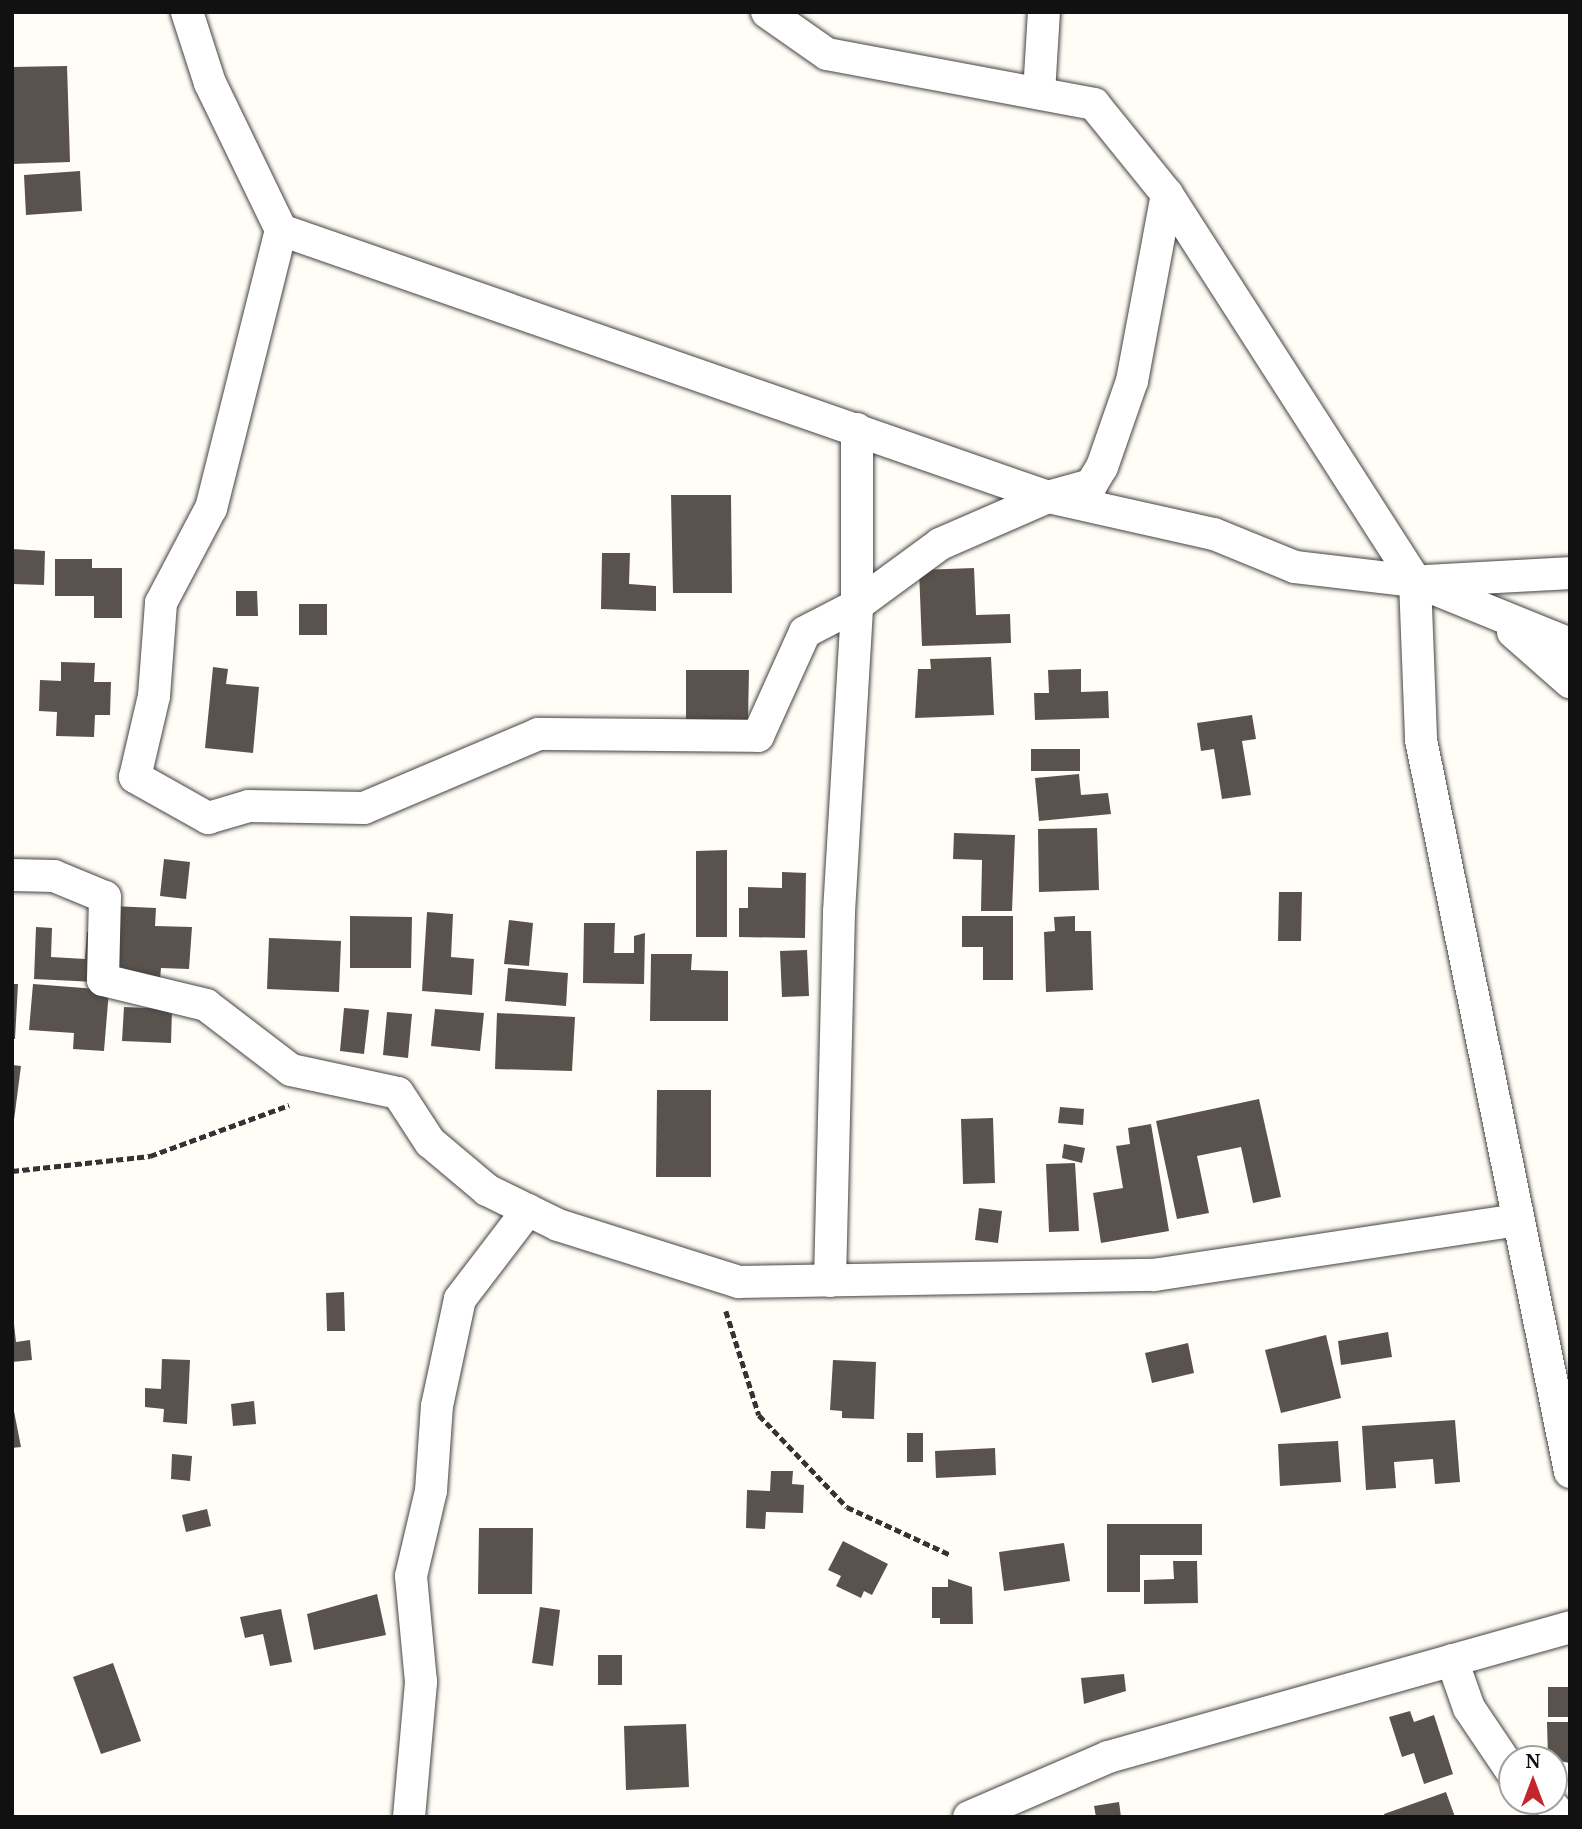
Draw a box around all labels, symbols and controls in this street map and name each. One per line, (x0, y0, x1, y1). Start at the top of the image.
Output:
north arrow (1498, 1745, 1568, 1815)
text: N (1526, 1748, 1540, 1774)

